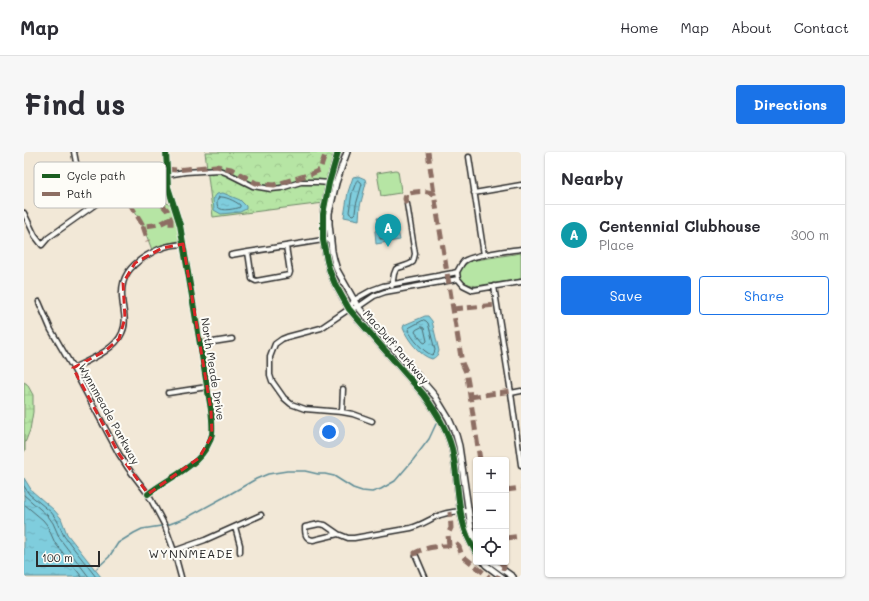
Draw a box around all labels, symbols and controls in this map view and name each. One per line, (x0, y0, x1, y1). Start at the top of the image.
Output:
text: Map (20, 15, 59, 40)
text: Home (620, 18, 658, 37)
text: Map (680, 18, 709, 37)
text: About (731, 18, 772, 37)
text: Contact (794, 18, 849, 37)
button: Directions (736, 85, 845, 124)
text: Find us (24, 86, 125, 122)
legend (34, 162, 166, 208)
text: Nearby (561, 167, 623, 189)
text: Cycle path (67, 168, 125, 183)
text: Path (67, 186, 92, 201)
pin: A (375, 214, 401, 247)
text: Centennial Clubhouse (599, 216, 760, 236)
text: A (569, 226, 579, 243)
text: 300 m (791, 226, 829, 243)
text: Place (599, 236, 634, 253)
button: Save (561, 276, 691, 315)
button: Share (699, 276, 829, 315)
street label: MacDuff Parkway (360, 306, 433, 387)
street label: North Meade Drive (198, 317, 229, 421)
street label: Wynnmeade Parkway (75, 361, 144, 467)
your location (319, 422, 339, 442)
map controls (473, 457, 509, 565)
button: + (473, 457, 509, 493)
button: − (473, 493, 509, 529)
button: locate (473, 529, 509, 565)
district label: WYNNMEADE (149, 545, 233, 561)
scale bar (36, 549, 100, 568)
text: 100 m (42, 550, 73, 565)

